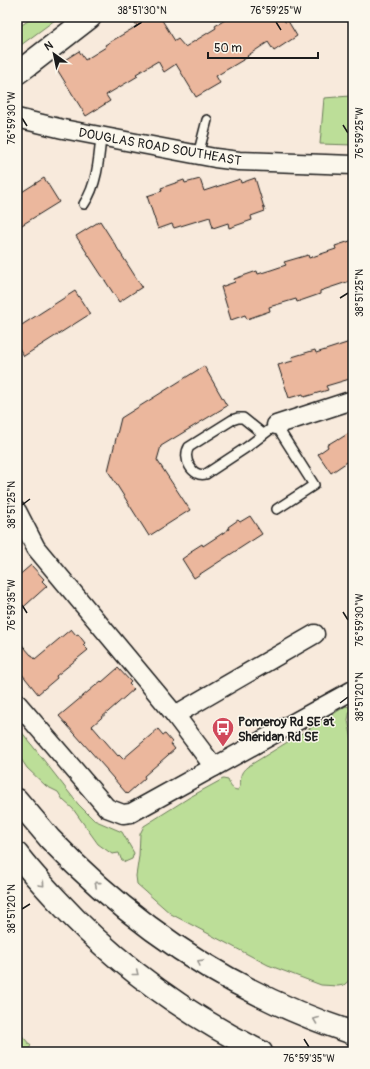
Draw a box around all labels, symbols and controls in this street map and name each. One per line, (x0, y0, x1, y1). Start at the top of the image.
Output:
text: 38°51'30"N (117, 5, 167, 17)
text: 76°59'25"W (250, 5, 302, 17)
north arrow (34, 34, 74, 74)
scale bar (208, 34, 318, 60)
text: N (42, 38, 56, 54)
text: 50 m (214, 41, 242, 56)
text: 76°59'30"W (6, 91, 18, 145)
text: 76°59'25"W (354, 107, 366, 159)
street label: DOUGLAS ROAD SOUTHEAST (77, 125, 242, 169)
text: 38°51'25"N (354, 269, 366, 317)
text: 38°51'25"N (6, 481, 18, 529)
text: 76°59'35"W (6, 579, 18, 631)
text: 76°59'30"W (354, 593, 366, 647)
text: 38°51'20"N (354, 672, 366, 722)
place label: Pomeroy Rd SE at Sheridan Rd SE (238, 714, 335, 745)
bus stop icon: Pomeroy Rd SE at Sheridan Rd SE (210, 715, 236, 748)
one-way arrow (37, 879, 45, 887)
one-way arrow (94, 881, 101, 888)
text: 38°51'20"N (6, 884, 18, 934)
one-way arrow (197, 959, 204, 966)
one-way arrow (132, 969, 139, 976)
one-way arrow (313, 1017, 321, 1025)
text: 76°59'35"W (283, 1053, 335, 1065)

